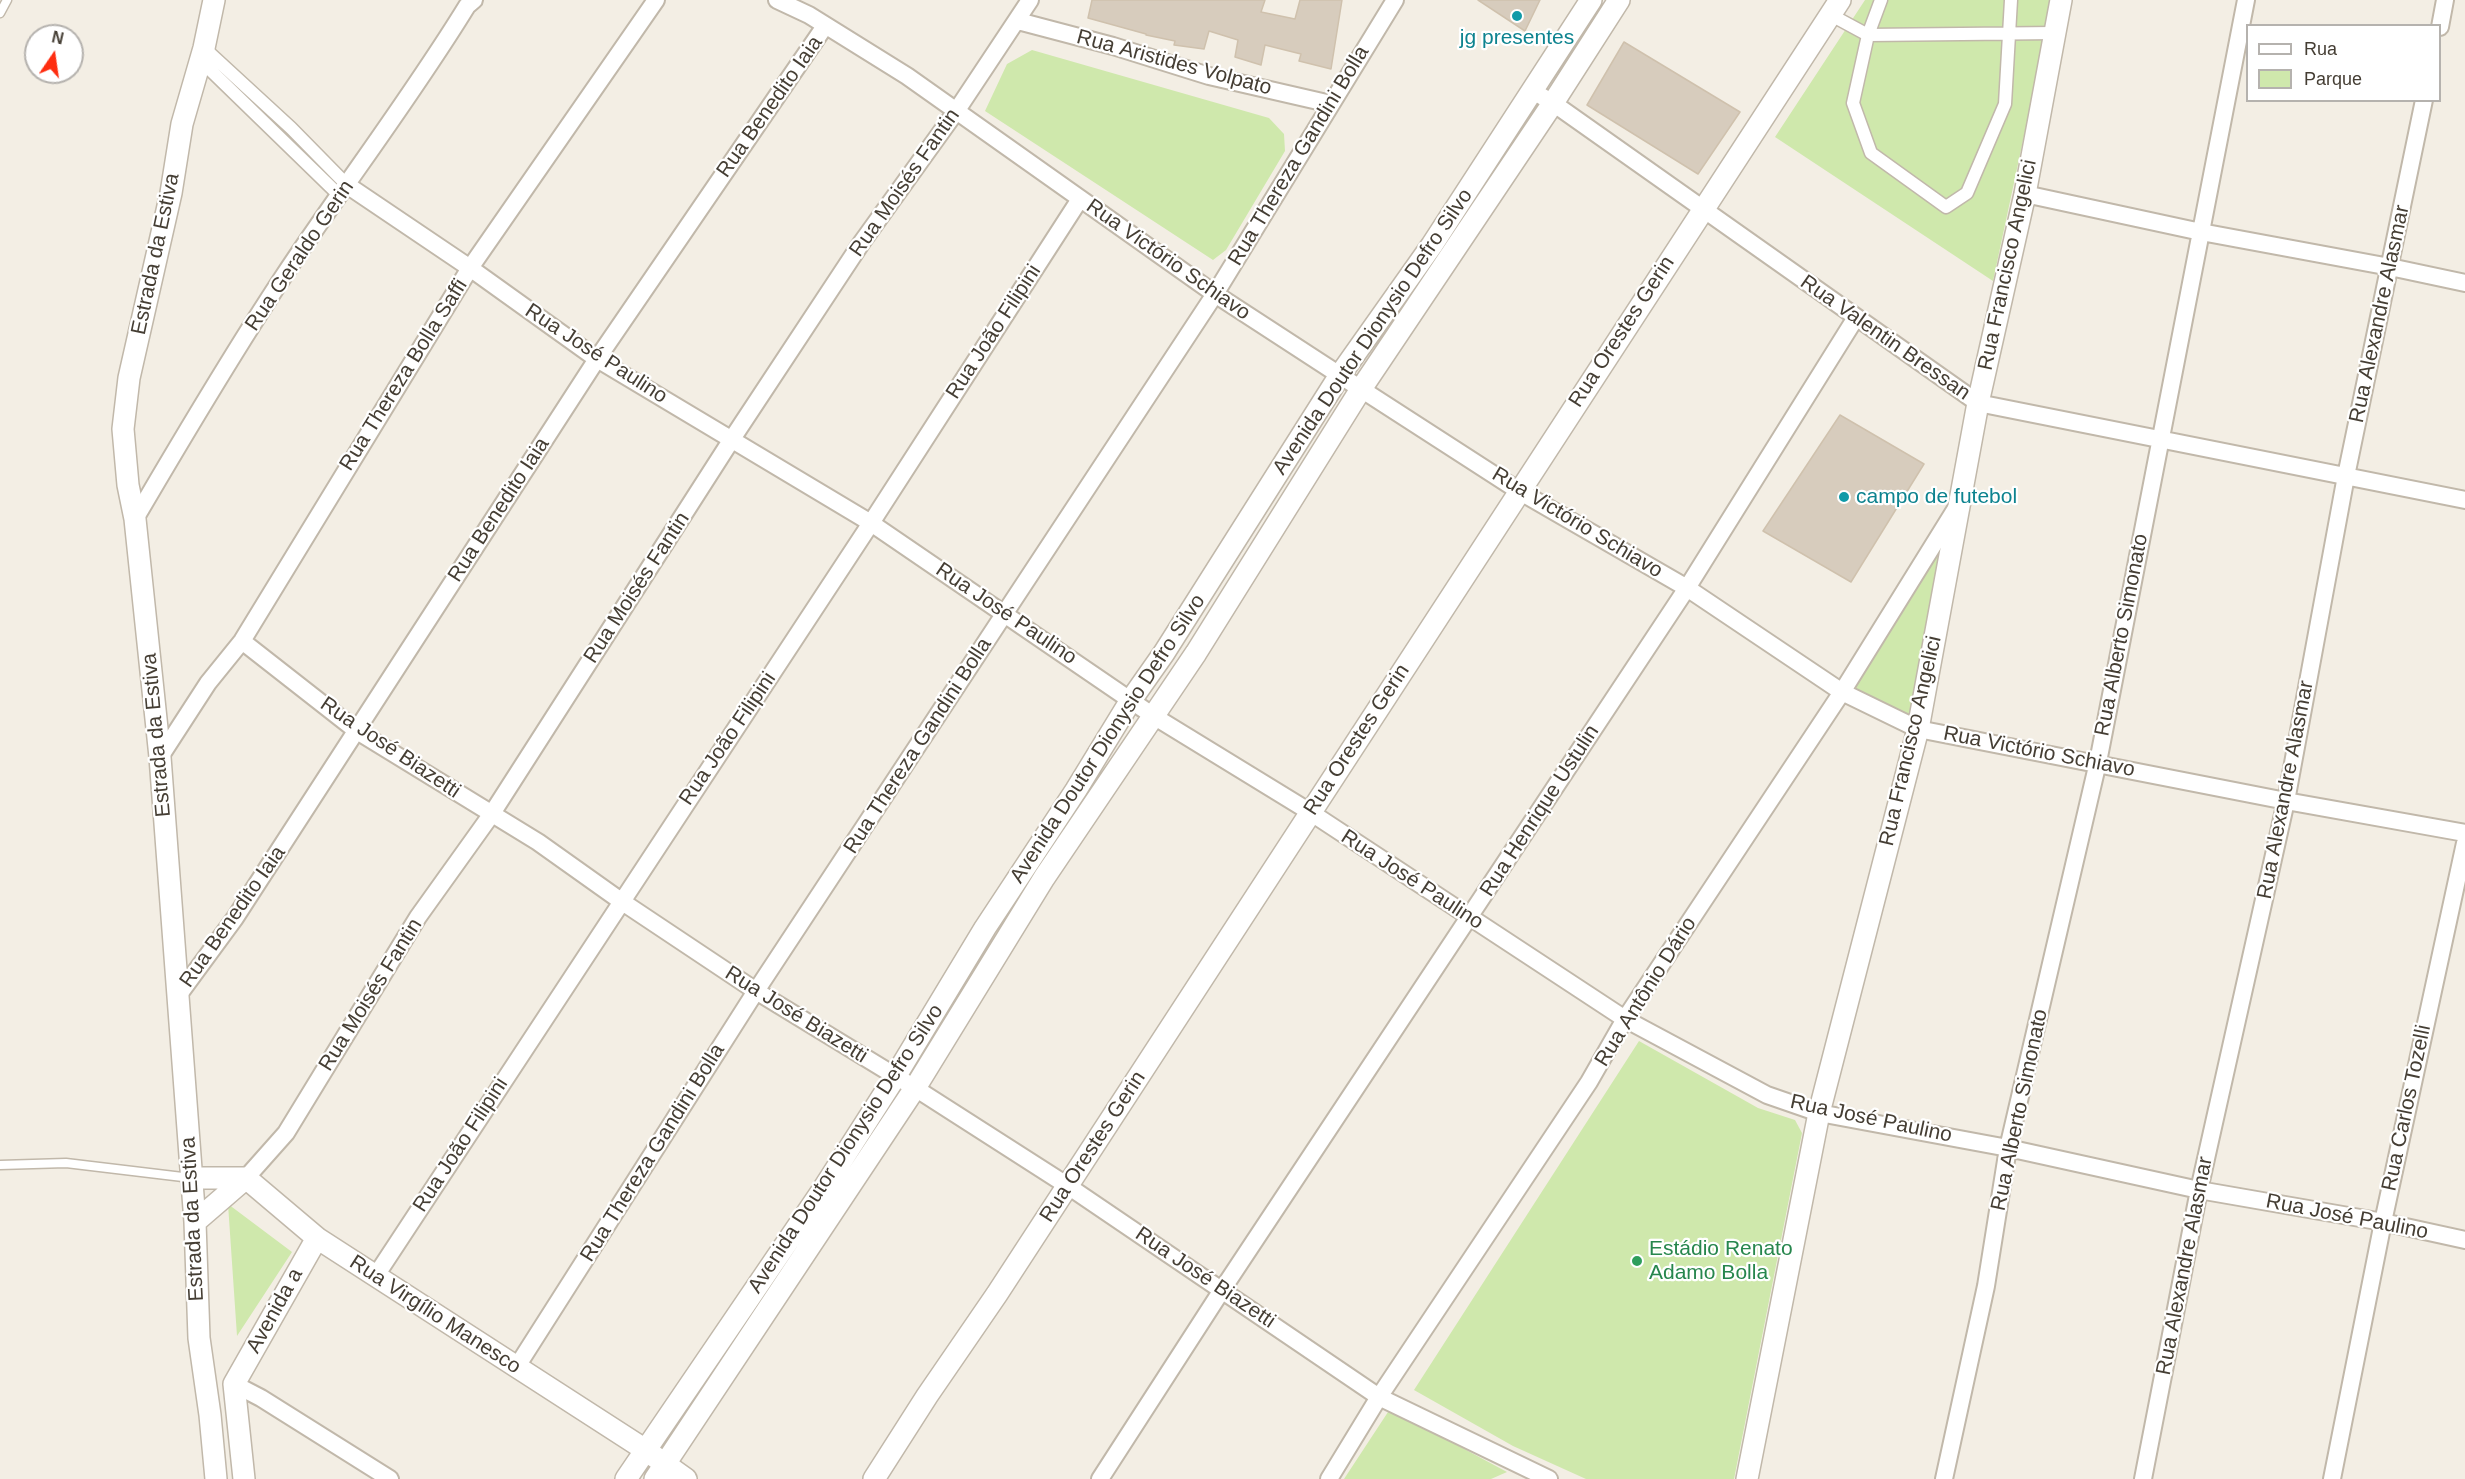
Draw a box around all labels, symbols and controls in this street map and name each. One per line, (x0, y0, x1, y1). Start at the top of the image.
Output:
marker: jg presentes (1510, 9, 1524, 23)
north arrow (24, 24, 84, 84)
legend (2246, 24, 2441, 102)
street label: Rua Aristides Volpato (1074, 25, 1274, 101)
place label: jg presentes (1460, 25, 1574, 51)
text: N (50, 28, 65, 48)
street label: Rua Benedito Iaia (712, 31, 828, 183)
text: Rua (2304, 39, 2337, 59)
street label: Rua Thereza Gandini Bolla (1223, 41, 1375, 271)
text: Parque (2304, 69, 2362, 89)
street label: Rua Moisés Fantin (844, 104, 966, 262)
street label: Rua Francisco Angelici (1973, 157, 2043, 373)
street label: Estrada da Estiva (127, 171, 185, 337)
street label: Rua Geraldo Gerin (240, 176, 360, 336)
street label: Avenida Doutor Dionysio Defro Silvo (1268, 184, 1478, 480)
street label: Rua Victório Schiavo (1081, 194, 1255, 326)
street label: Rua Alexandre Alasmar (2345, 203, 2415, 425)
street label: Rua Orestes Gerin (1564, 252, 1680, 412)
street label: Rua João Filipini (941, 260, 1047, 404)
street label: Rua Valentin Bressan (1795, 270, 1975, 406)
street label: Rua Thereza Bolla Saffi (335, 274, 473, 476)
street label: Rua José Paulino (520, 299, 672, 409)
street label: Rua Benedito Iaia (443, 433, 555, 587)
street label: Rua Victório Schiavo (1487, 462, 1667, 584)
place label: campo de futebol (1856, 484, 2017, 510)
marker: campo de futebol (1837, 490, 1851, 504)
street label: Rua Moisés Fantin (579, 508, 695, 668)
street label: Rua Alberto Simonato (2090, 532, 2154, 738)
street label: Rua José Paulino (931, 558, 1081, 670)
street label: Avenida Doutor Dionysio Defro Silvo (1005, 590, 1211, 888)
street label: Rua Thereza Gandini Bolla (839, 633, 997, 859)
street label: Rua Francisco Angelici (1875, 634, 1947, 848)
street label: Estrada da Estiva (137, 652, 177, 818)
street label: Rua Orestes Gerin (1299, 660, 1415, 820)
street label: Rua João Filipini (674, 668, 782, 810)
street label: Rua Alexandre Alasmar (2252, 679, 2320, 901)
street label: Rua José Biazetti (315, 692, 465, 804)
street label: Rua Henrique Ustulin (1475, 720, 1605, 902)
street label: Rua Victório Schiavo (1941, 721, 2137, 783)
street label: Rua José Paulino (1336, 825, 1488, 935)
street label: Rua Benedito Iaia (175, 841, 291, 993)
street label: Rua Antônio Dário (1590, 913, 1702, 1071)
street label: Rua Moisés Fantin (314, 914, 428, 1076)
street label: Rua José Biazetti (720, 961, 872, 1069)
street label: Avenida Doutor Dionysio Defro Silvo (743, 1000, 949, 1298)
street label: Rua Alberto Simonato (1986, 1007, 2054, 1213)
street label: Rua Carlos Tozelli (2377, 1023, 2437, 1193)
street label: Rua Thereza Gandini Bolla (576, 1039, 730, 1267)
street label: Rua Orestes Gerin (1035, 1067, 1151, 1227)
street label: Rua João Filipini (408, 1073, 514, 1217)
street label: Rua José Paulino (1788, 1090, 1954, 1148)
street label: Estrada da Estiva (176, 1136, 210, 1302)
street label: Rua Alexandre Alasmar (2151, 1155, 2219, 1377)
street label: Rua José Paulino (2264, 1189, 2430, 1245)
street label: Rua José Biazetti (1130, 1222, 1280, 1334)
place label: Estádio Renato Adamo Bolla (1649, 1236, 1793, 1286)
street label: Rua Virgílio Manesco (345, 1250, 525, 1380)
marker: Estádio Renato Adamo Bolla (1630, 1254, 1644, 1268)
street label: Avenida a (241, 1264, 309, 1358)

